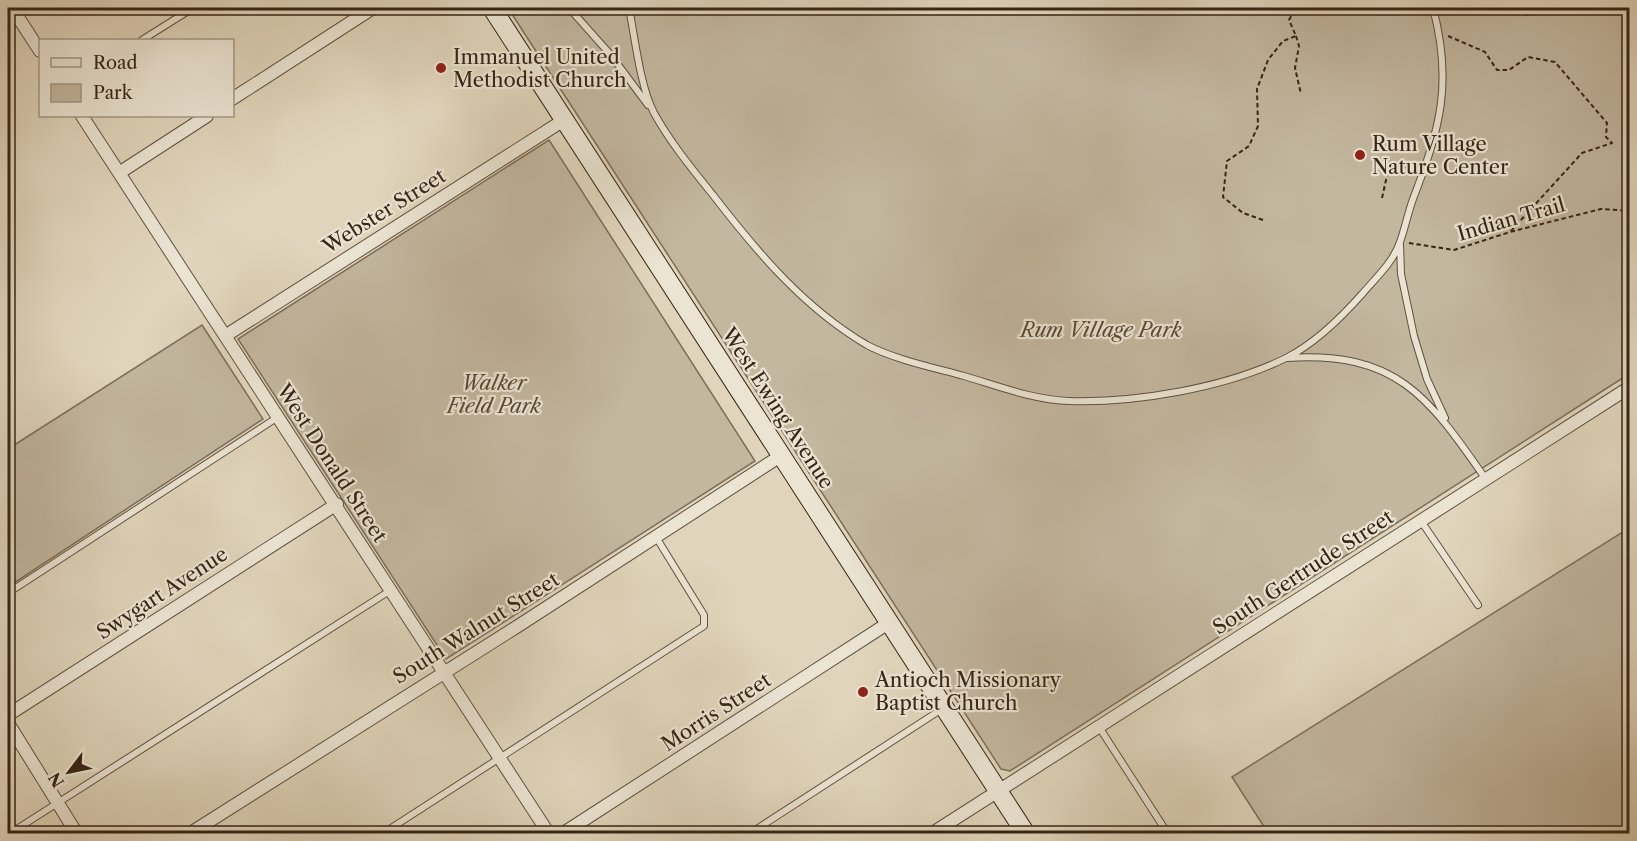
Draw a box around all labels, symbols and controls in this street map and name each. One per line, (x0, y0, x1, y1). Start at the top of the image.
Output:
legend (39, 39, 234, 117)
place label: Immanuel United Methodist Church (453, 45, 627, 92)
text: Road (93, 52, 138, 74)
marker: Immanuel United Methodist Church (434, 61, 448, 75)
text: Park (93, 82, 134, 104)
place label: Rum Village Nature Center (1372, 132, 1509, 179)
marker: Rum Village Nature Center (1353, 148, 1367, 162)
street label: Webster Street (317, 164, 450, 259)
street label: Indian Trail (1454, 192, 1568, 246)
park label: Rum Village Park (1018, 318, 1182, 342)
street label: West Ewing Avenue (716, 322, 839, 493)
park label: Walker Field Park (445, 371, 542, 418)
street label: West Donald Street (271, 378, 392, 547)
street label: South Gertrude Street (1208, 505, 1398, 639)
street label: Swygart Avenue (92, 542, 232, 644)
street label: South Walnut Street (389, 567, 563, 689)
street label: Morris Street (657, 668, 775, 756)
place label: Antioch Missionary Baptist Church (874, 668, 1062, 715)
marker: Antioch Missionary Baptist Church (856, 685, 870, 699)
north arrow (39, 742, 99, 802)
text: N (44, 769, 68, 791)

